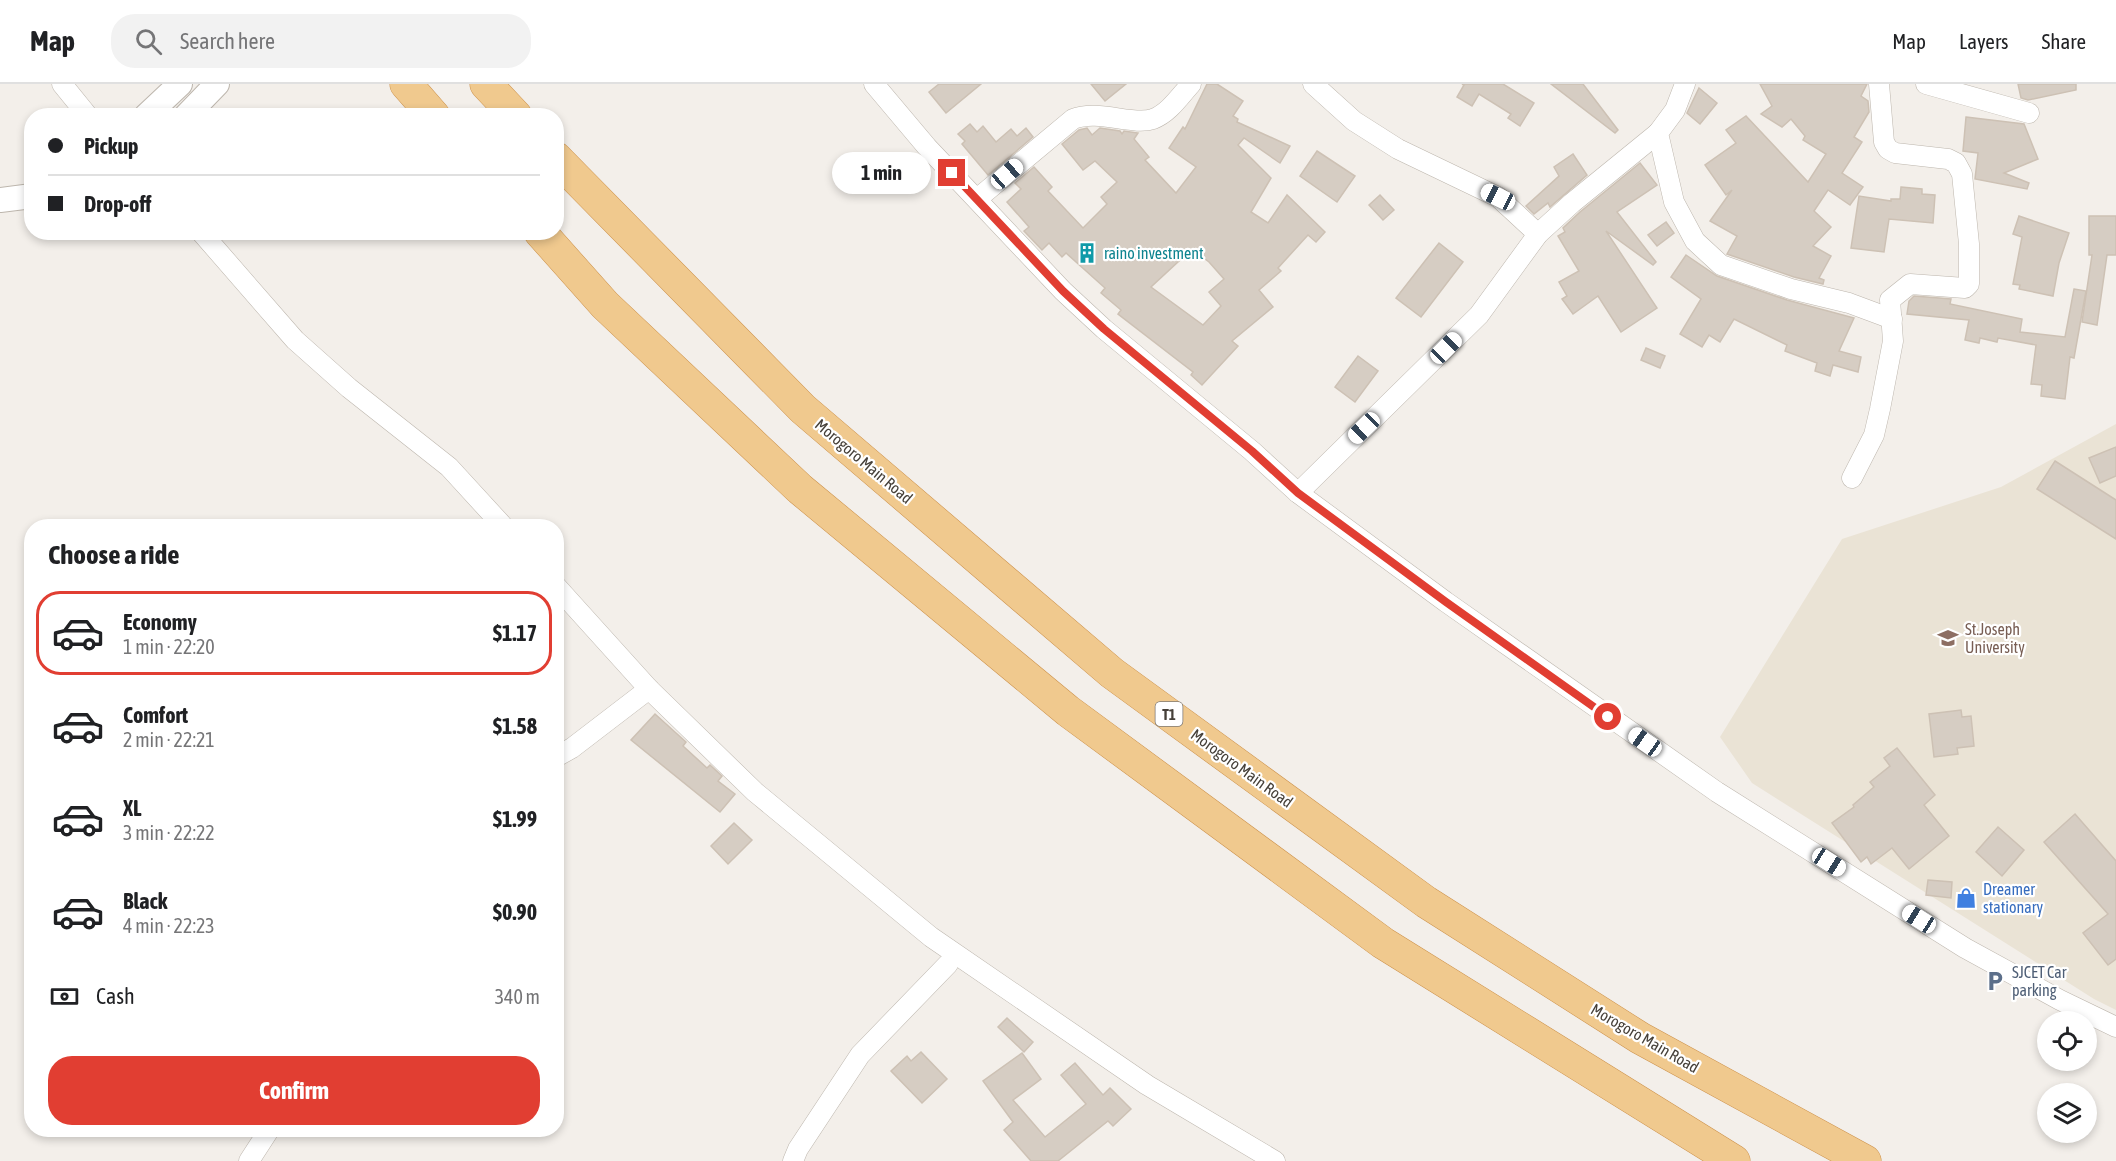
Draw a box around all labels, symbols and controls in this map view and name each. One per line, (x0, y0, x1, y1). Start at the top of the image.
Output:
search box (111, 14, 531, 68)
text: Map (30, 25, 75, 57)
icon: search (132, 25, 165, 58)
text: Search here (180, 28, 275, 54)
text: Map (1892, 29, 1926, 53)
text: Layers (1959, 29, 2009, 53)
text: Share (2042, 29, 2086, 53)
text: Pickup (84, 133, 139, 159)
callout: 1 min (832, 152, 931, 194)
car (988, 155, 1026, 193)
route end (938, 159, 965, 186)
text: 1 min (861, 161, 902, 184)
car (1478, 181, 1518, 213)
text: Drop-off (84, 191, 151, 217)
building icon: raino investment (1075, 241, 1099, 265)
place label: raino investment (1104, 244, 1204, 262)
car (1427, 329, 1465, 367)
car (1345, 409, 1383, 447)
street label: Morogoro Main Road (811, 415, 916, 508)
text: Choose a ride (48, 539, 180, 570)
icon: car (51, 606, 105, 660)
text: Economy (123, 609, 197, 635)
text: $1.17 (493, 620, 537, 646)
place label: St.Joseph University (1965, 620, 2025, 657)
school or university icon: St.Joseph University (1936, 626, 1960, 650)
text: 1 min · 22:20 (123, 635, 215, 658)
icon: car (51, 699, 105, 753)
text: Comfort (123, 702, 188, 728)
road number: T1 (1156, 702, 1182, 726)
route start (1594, 703, 1621, 730)
text: $1.58 (493, 713, 537, 739)
car (1625, 724, 1665, 760)
street label: Morogoro Main Road (1187, 725, 1296, 812)
text: 2 min · 22:21 (123, 728, 215, 751)
icon: car (51, 792, 105, 846)
text: XL (123, 795, 141, 821)
text: $1.99 (493, 806, 537, 832)
text: 3 min · 22:22 (123, 821, 215, 844)
car (1809, 845, 1849, 879)
place label: Dreamer stationary (1983, 880, 2043, 917)
icon: car (51, 885, 105, 939)
shop icon: Dreamer stationary (1954, 886, 1978, 910)
text: Black (123, 888, 167, 914)
text: $0.90 (493, 899, 537, 925)
car (1899, 902, 1939, 936)
text: 4 min · 22:23 (123, 914, 215, 937)
place label: SJCET Car parking (2012, 963, 2067, 1000)
parking icon: SJCET Car parking (1983, 969, 2007, 993)
icon: cash (48, 980, 81, 1013)
text: Cash (96, 983, 135, 1009)
text: 340 m (495, 985, 540, 1008)
street label: Morogoro Main Road (1587, 1000, 1702, 1077)
map controls (2037, 1011, 2097, 1143)
button: locate (2037, 1011, 2097, 1071)
button: Confirm (48, 1056, 540, 1125)
button: layers (2037, 1083, 2097, 1143)

